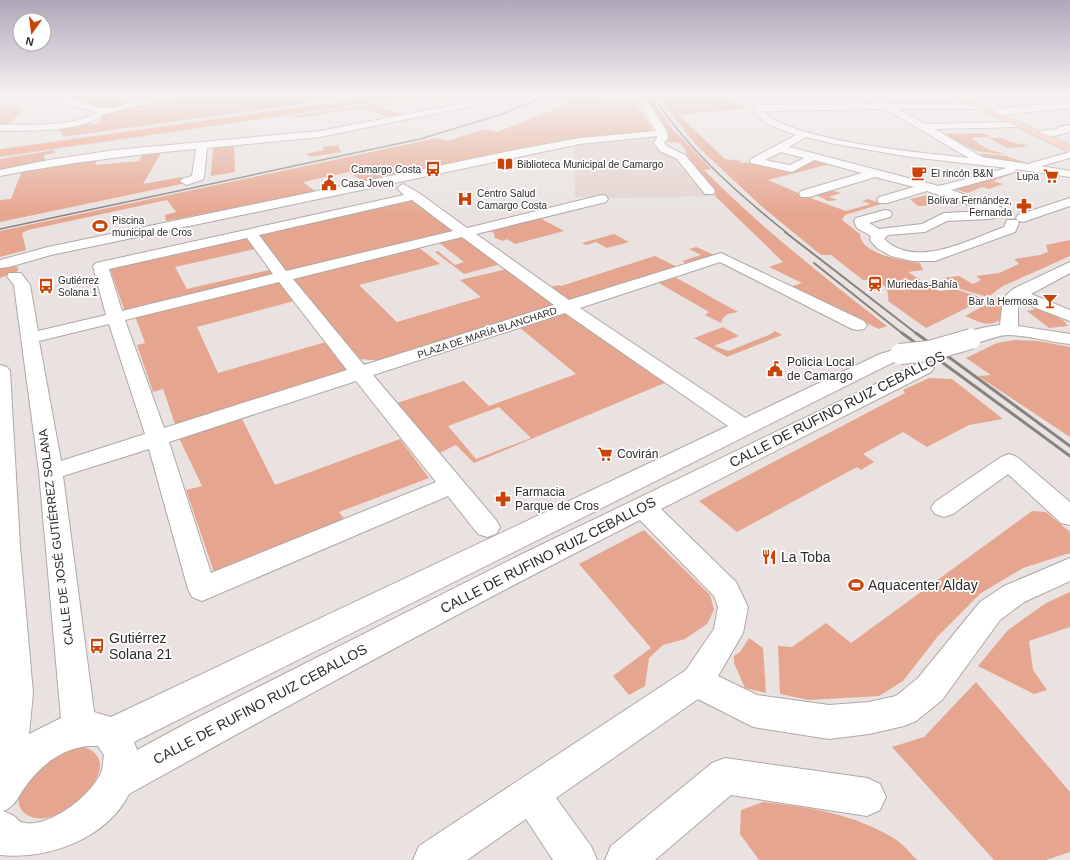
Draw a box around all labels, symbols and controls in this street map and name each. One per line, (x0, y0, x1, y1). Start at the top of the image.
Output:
north arrow (12, 12, 52, 52)
text: N (24, 35, 35, 48)
library icon: Biblioteca Municipal de Camargo (496, 155, 514, 173)
place label: Biblioteca Municipal de Camargo (517, 159, 664, 170)
bus stop icon: Camargo Costa (424, 160, 442, 178)
place label: Camargo Costa (351, 164, 421, 175)
cafe icon: El rincón B&N (910, 164, 928, 182)
supermarket icon: Lupa (1042, 167, 1060, 185)
place label: El rincón B&N (931, 168, 993, 179)
place label: Lupa (1017, 171, 1039, 182)
public building icon: Casa Joven (320, 174, 338, 192)
place label: Casa Joven (341, 178, 394, 189)
place label: Centro Salud Camargo Costa (477, 188, 547, 211)
hospital icon: Centro Salud Camargo Costa (456, 190, 474, 208)
place label: Bolívar Fernández, Fernanda (928, 195, 1012, 218)
pharmacy icon: Bolívar Fernández, Fernanda (1015, 197, 1033, 215)
place label: Piscina municipal de Cros (112, 215, 192, 238)
sports icon: Piscina municipal de Cros (91, 217, 109, 235)
place label: Gutiérrez Solana 1 (58, 275, 99, 298)
station icon: Muriedas-Bahía (866, 275, 884, 293)
bus stop icon: Gutiérrez Solana 1 (37, 277, 55, 295)
place label: Muriedas-Bahía (887, 279, 958, 290)
bar icon: Bar la Hermosa (1041, 292, 1059, 310)
place label: Bar la Hermosa (969, 296, 1038, 307)
street label: PLAZA DE MARÍA BLANCHARD (416, 304, 558, 360)
street label: CALLE DE RUFINO RUIZ CEBALLOS (727, 347, 947, 471)
place label: Policia Local de Camargo (787, 355, 854, 383)
public building icon: Policia Local de Camargo (766, 360, 784, 378)
street label: CALLE DE JOSÉ GUTIÉRREZ SOLANA (35, 428, 76, 646)
supermarket icon: Covirán (596, 445, 614, 463)
place label: Covirán (617, 447, 658, 461)
place label: Farmacia Parque de Cros (515, 485, 599, 513)
pharmacy icon: Farmacia Parque de Cros (494, 490, 512, 508)
street label: CALLE DE RUFINO RUIZ CEBALLOS (438, 493, 658, 617)
restaurant icon: La Toba (760, 548, 778, 566)
place label: La Toba (781, 549, 831, 565)
sports icon: Aquacenter Alday (847, 576, 865, 594)
place label: Aquacenter Alday (868, 577, 978, 593)
place label: Gutiérrez Solana 21 (109, 630, 172, 662)
bus stop icon: Gutiérrez Solana 21 (88, 637, 106, 655)
street label: CALLE DE RUFINO RUIZ CEBALLOS (150, 641, 370, 767)

